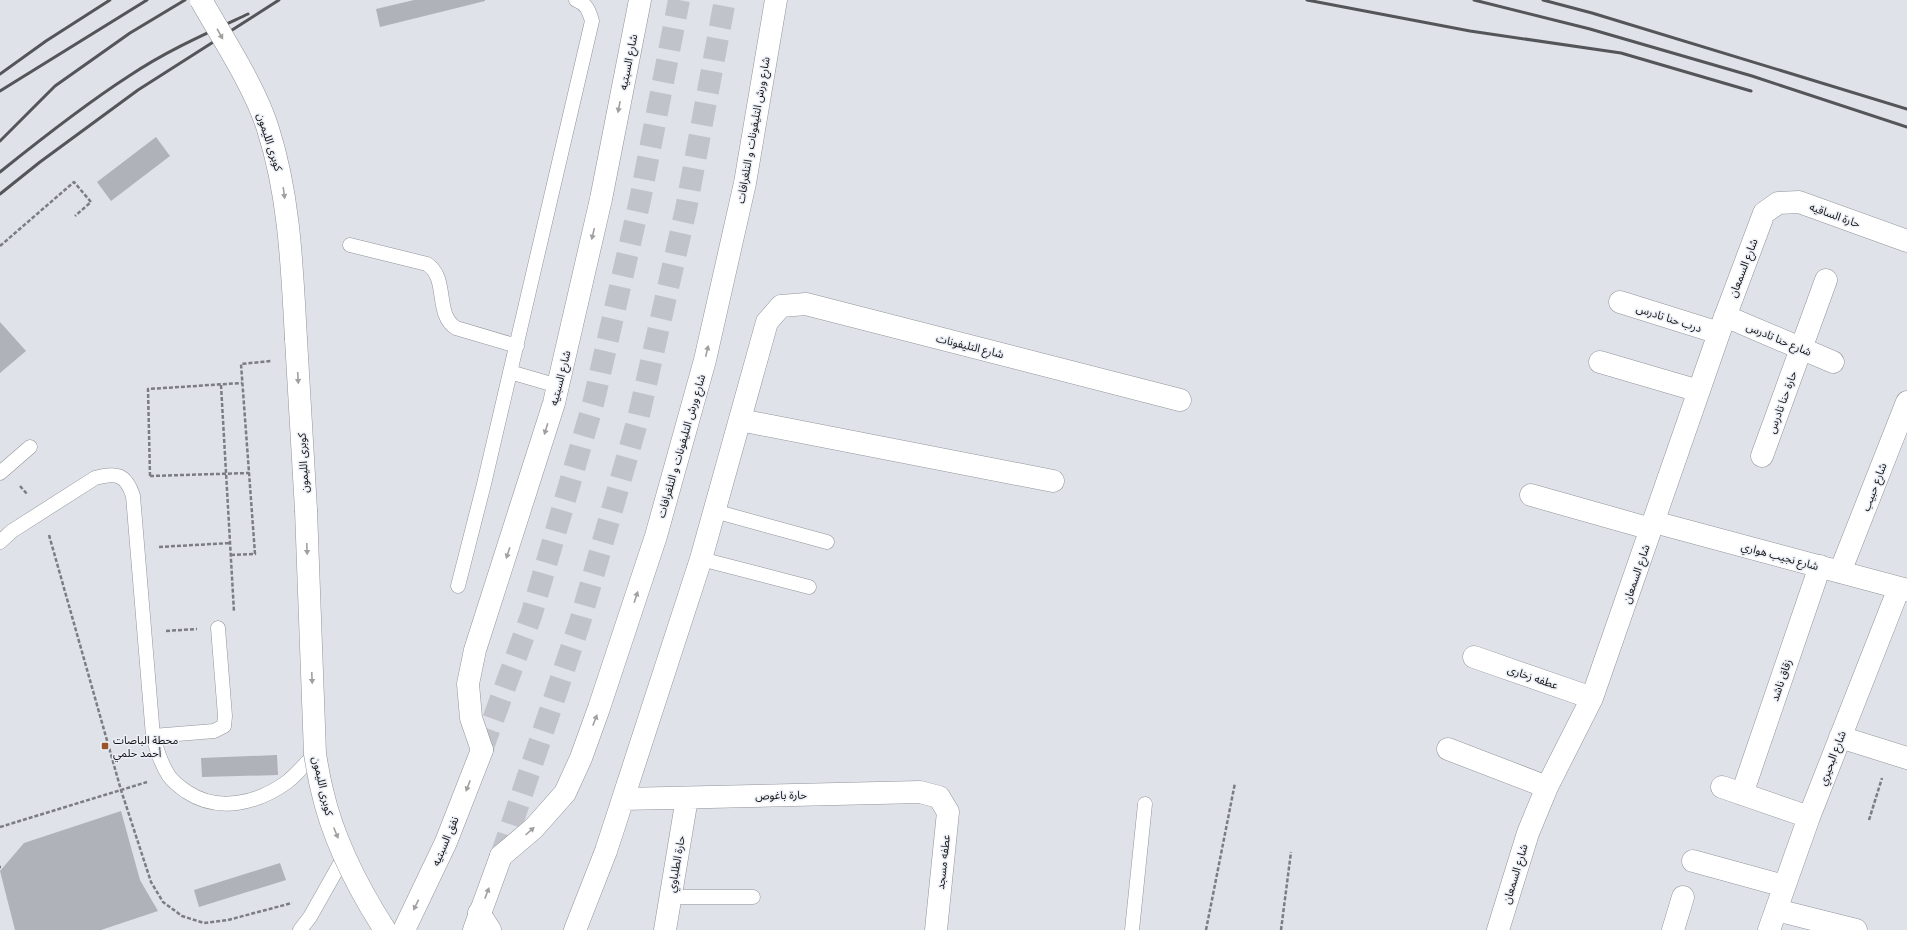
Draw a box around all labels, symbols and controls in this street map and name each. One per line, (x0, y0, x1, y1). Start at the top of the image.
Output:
one-way arrow (217, 28, 224, 40)
street label: شارع السبتيه (616, 33, 641, 91)
street label: شارع ورش التليفونات و التلغرافات (733, 55, 774, 205)
one-way arrow (616, 101, 622, 113)
street label: كوبرى الليمون (254, 111, 286, 173)
one-way arrow (281, 187, 287, 199)
street label: حارة الساقيه (1808, 199, 1863, 231)
one-way arrow (590, 228, 596, 240)
street label: شارع السمعان (1725, 236, 1762, 300)
street label: درب حنا تادرس (1634, 301, 1704, 335)
street label: شارع حنا تادرس (1744, 319, 1814, 360)
street label: شارع التليفونات (935, 331, 1006, 362)
one-way arrow (705, 345, 711, 357)
street label: شارع السبتيه (546, 349, 575, 407)
street label: حارة حنا تادرس (1764, 368, 1800, 435)
one-way arrow (295, 372, 302, 384)
street label: شارع ورش التليفونات و التلغرافات (654, 372, 709, 520)
one-way arrow (543, 423, 549, 435)
street label: كوبرى الليمون (294, 432, 312, 493)
street label: شارع حبيب (1858, 461, 1891, 514)
street label: شارع نجيب هواري (1739, 539, 1821, 576)
street label: شارع السمعان (1619, 542, 1654, 606)
one-way arrow (304, 543, 311, 555)
one-way arrow (504, 547, 510, 559)
one-way arrow (633, 590, 639, 602)
street label: زقاق ناشد (1767, 657, 1795, 703)
street label: عطفه زخارى (1506, 662, 1561, 692)
one-way arrow (309, 672, 316, 684)
one-way arrow (592, 714, 598, 726)
street label: شارع البحيري (1815, 728, 1851, 788)
place label: محطة الباصات أحمد حلمي (113, 733, 178, 763)
marker: محطة الباصات أحمد حلمي (100, 741, 110, 751)
street label: كوبرى الليمون (309, 755, 337, 817)
one-way arrow (465, 780, 471, 791)
street label: حارة باغوص (755, 788, 808, 802)
street label: نفق السبتيه (428, 814, 462, 868)
one-way arrow (525, 826, 536, 835)
one-way arrow (334, 828, 340, 840)
street label: عطفه مسجد (933, 833, 953, 890)
street label: حارة الطلباوي (664, 834, 690, 894)
street label: شارع السمعان (1499, 842, 1532, 906)
one-way arrow (484, 887, 490, 899)
one-way arrow (413, 899, 419, 911)

